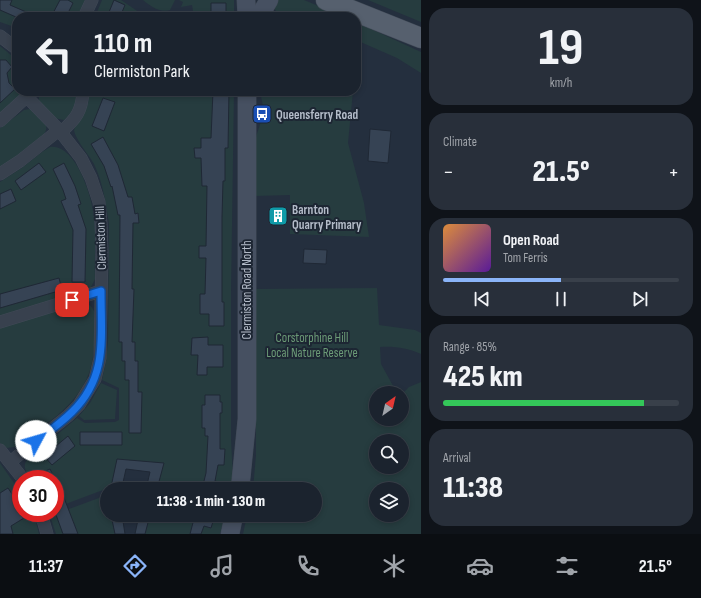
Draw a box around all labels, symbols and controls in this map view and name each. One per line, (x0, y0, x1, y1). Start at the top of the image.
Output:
text: 19 (538, 17, 584, 80)
text: 110 m (94, 27, 152, 60)
icon: left (28, 28, 80, 80)
text: Clermiston Park (94, 61, 190, 82)
text: km/h (550, 75, 572, 91)
bus stop icon: Queensferry Road (251, 103, 273, 125)
place label: Queensferry Road (276, 107, 359, 123)
text: Climate (443, 134, 477, 150)
text: 21.5° (532, 154, 590, 190)
text: − (443, 159, 454, 186)
text: + (668, 159, 679, 186)
place label: Barnton Quarry Primary (292, 202, 362, 233)
building icon: Barnton Quarry Primary (267, 205, 289, 227)
street label: Clermiston Hill (92, 206, 110, 270)
text: Open Road (503, 231, 559, 250)
street label: Clermiston Road North (239, 240, 255, 340)
text: Tom Ferris (503, 250, 548, 266)
pin (55, 283, 89, 317)
icon: previous (471, 288, 493, 310)
icon: pause (550, 288, 572, 310)
icon: next (629, 288, 651, 310)
icon: arrive (61, 289, 83, 311)
park label: Corstorphine Hill Local Nature Reserve (266, 330, 358, 361)
text: Range · 85% (443, 339, 497, 355)
text: 425 km (443, 359, 523, 395)
north arrow (369, 386, 409, 426)
map controls (369, 386, 409, 522)
position arrow (15, 420, 57, 462)
button: search (369, 434, 409, 474)
text: Arrival (443, 450, 471, 466)
speed limit sign: 30 (12, 470, 64, 522)
text: 11:38 (443, 470, 503, 506)
button: layers (369, 482, 409, 522)
text: 11:38 · 1 min · 130 m (157, 492, 265, 511)
icon: directions (121, 552, 149, 580)
icon: music (208, 552, 236, 580)
icon: phone (294, 552, 322, 580)
icon: climate (380, 552, 408, 580)
icon: car (466, 552, 494, 580)
icon: filters (553, 552, 581, 580)
text: 11:37 (29, 556, 63, 577)
text: 21.5° (639, 556, 672, 577)

